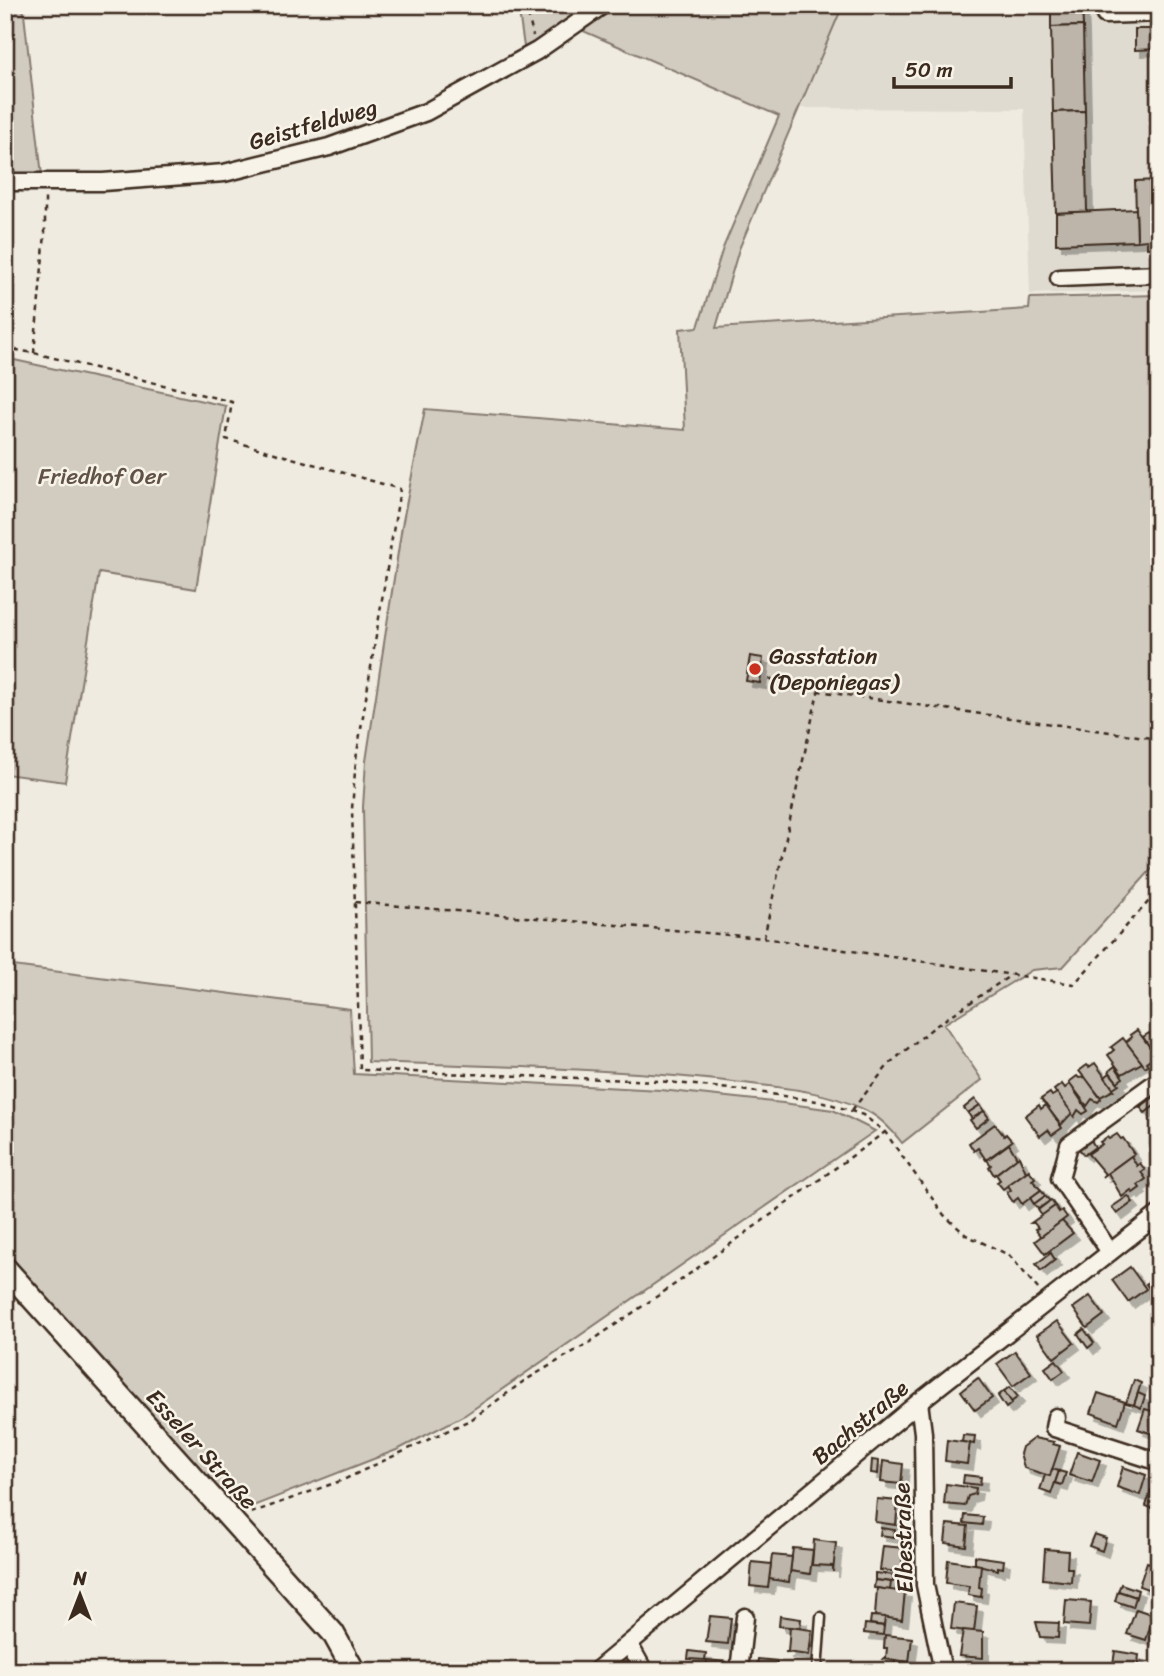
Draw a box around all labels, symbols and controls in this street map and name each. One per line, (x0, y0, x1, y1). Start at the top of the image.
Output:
scale bar (894, 46, 1012, 90)
text: 50 m (905, 51, 953, 89)
street label: Geistfeldweg (244, 86, 383, 162)
park label: Friedhof Oer (38, 456, 168, 497)
place label: Gasstation (Deponiegas) (769, 636, 901, 703)
marker: Gasstation (Deponiegas) (747, 661, 763, 677)
street label: Bachstraße (802, 1369, 918, 1476)
street label: Esseler Straße (135, 1379, 268, 1520)
street label: Elbestraße (881, 1482, 926, 1594)
north arrow (46, 1560, 116, 1630)
text: N (72, 1562, 87, 1595)

